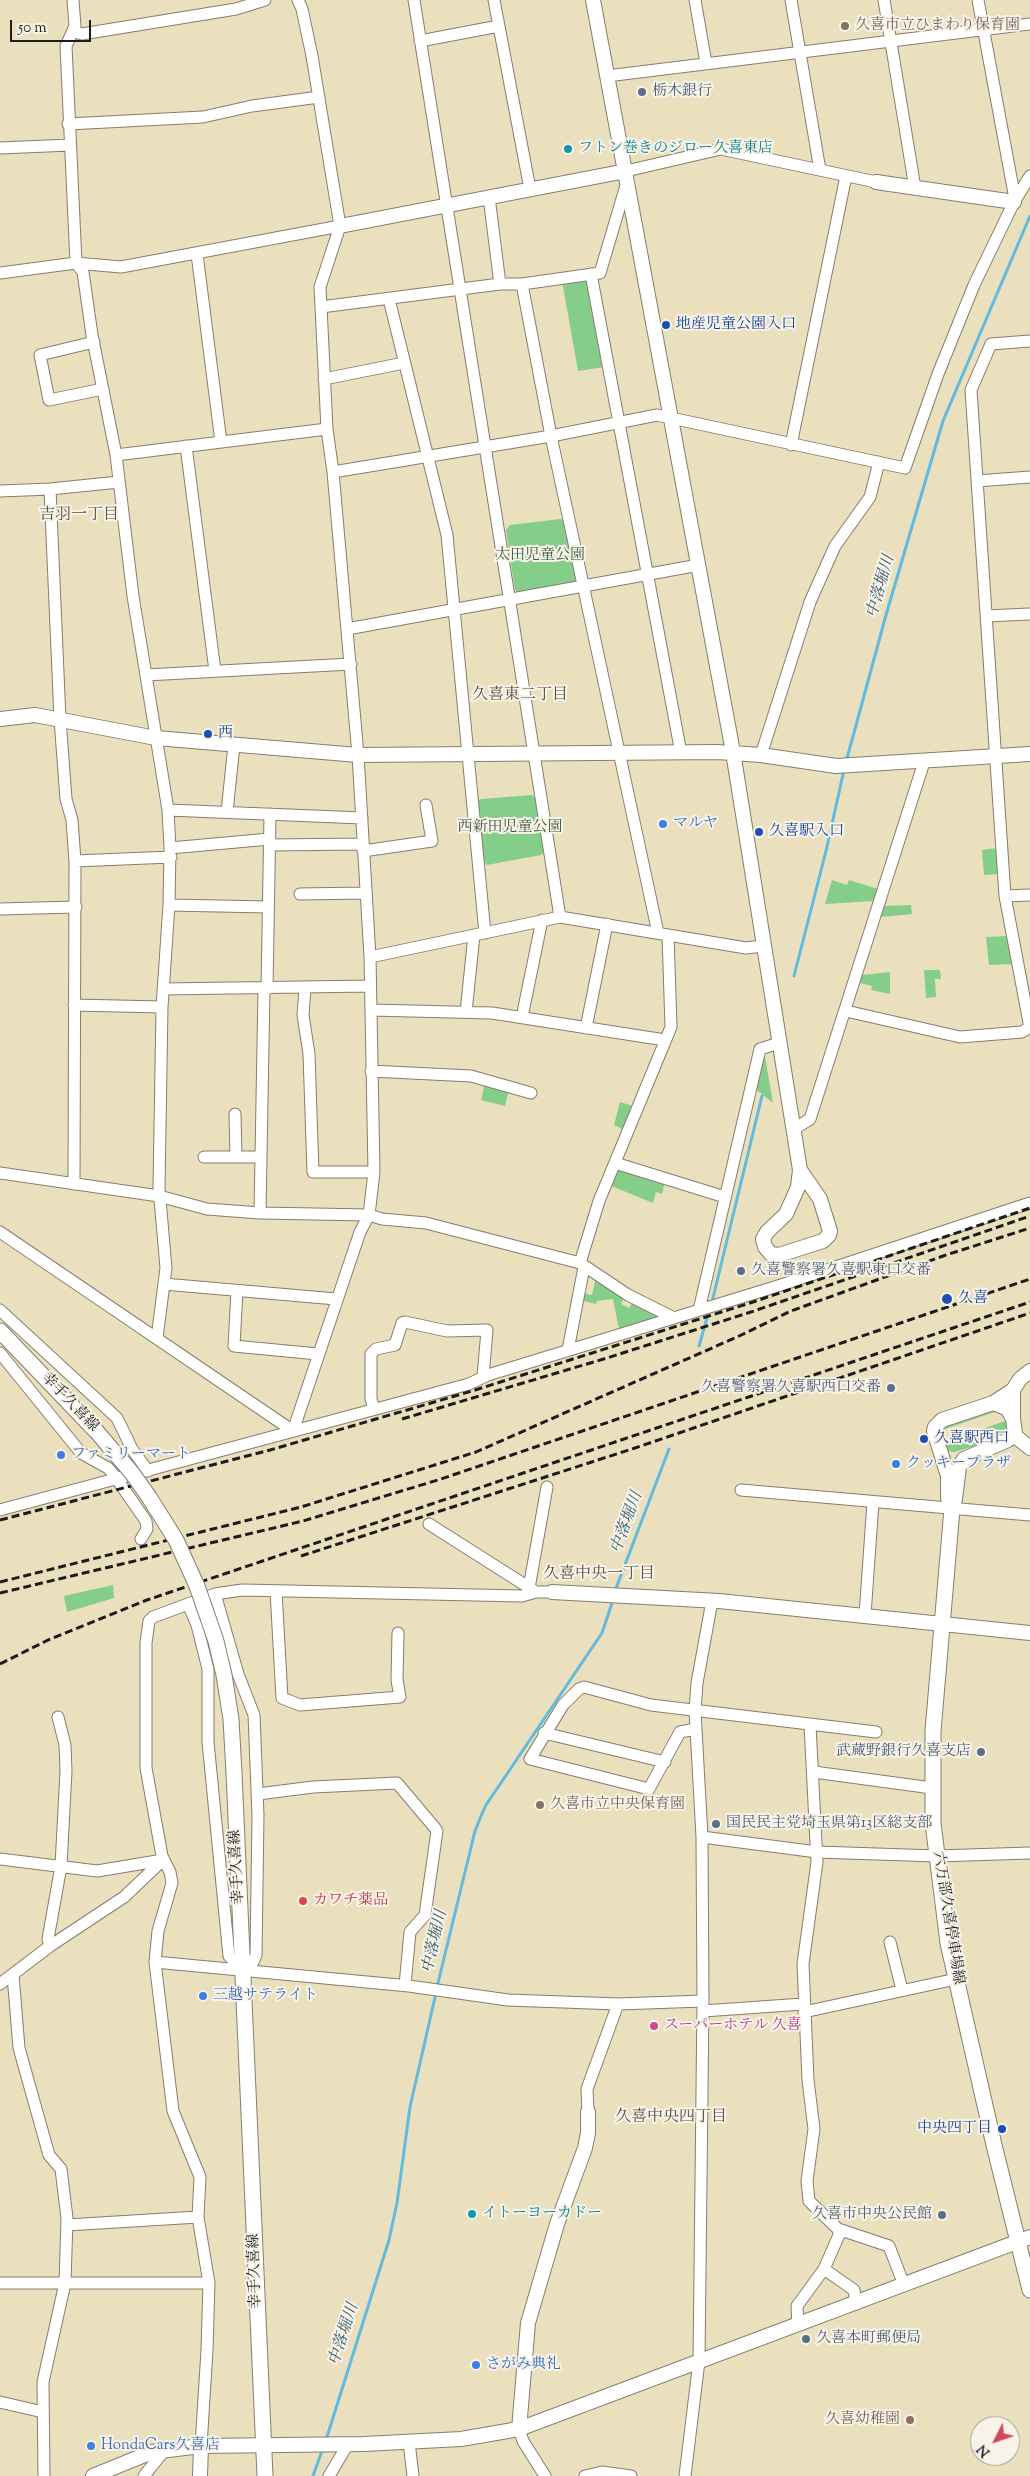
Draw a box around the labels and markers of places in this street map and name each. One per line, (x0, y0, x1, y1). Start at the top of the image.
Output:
place label: 久喜市立ひまわり保育園 (855, 17, 1020, 35)
marker: 久喜市立ひまわり保育園 (839, 20, 851, 32)
place label: 栃木銀行 (652, 83, 712, 101)
marker: 栃木銀行 (636, 86, 648, 98)
place label: フトン巻きのジロー久喜東店 (578, 140, 773, 158)
marker: フトン巻きのジロー久喜東店 (562, 143, 574, 155)
place label: 地産児童公園入口 (676, 316, 796, 334)
marker: 地産児童公園入口 (660, 319, 672, 331)
place label: 西 (218, 725, 233, 743)
marker: 西 (202, 728, 214, 740)
place label: マルヤ (673, 815, 718, 833)
marker: マルヤ (657, 818, 669, 830)
place label: 久喜駅入口 (769, 823, 844, 841)
marker: 久喜駅入口 (753, 826, 765, 838)
place label: 久喜警察署久喜駅東口交番 (751, 1262, 931, 1280)
marker: 久喜警察署久喜駅東口交番 (735, 1265, 747, 1277)
place label: 久喜 (958, 1290, 988, 1308)
marker: 久喜 (940, 1292, 954, 1306)
place label: 久喜警察署久喜駅西口交番 (701, 1379, 881, 1397)
marker: 久喜警察署久喜駅西口交番 (885, 1382, 897, 1394)
place label: 久喜駅西口 (934, 1430, 1009, 1448)
marker: 久喜駅西口 (918, 1433, 930, 1445)
place label: ファミリーマート (71, 1446, 191, 1464)
marker: ファミリーマート (55, 1449, 67, 1461)
place label: クッキープラザ (906, 1455, 1011, 1473)
marker: クッキープラザ (890, 1458, 902, 1470)
place label: 武蔵野銀行久喜支店 (836, 1743, 971, 1761)
marker: 武蔵野銀行久喜支店 (975, 1746, 987, 1758)
place label: 久喜市立中央保育園 (550, 1796, 685, 1814)
marker: 久喜市立中央保育園 (534, 1799, 546, 1811)
place label: 国民民主党埼玉県第13区総支部 (726, 1815, 932, 1833)
marker: 国民民主党埼玉県第13区総支部 (710, 1818, 722, 1830)
place label: カワチ薬品 (313, 1892, 388, 1910)
marker: カワチ薬品 (297, 1895, 309, 1907)
place label: 三越サテライト (213, 1987, 318, 2005)
marker: 三越サテライト (197, 1990, 209, 2002)
place label: スーパーホテル 久喜 (664, 2017, 801, 2035)
marker: スーパーホテル 久喜 (648, 2020, 660, 2032)
place label: 中央四丁目 (917, 2120, 992, 2138)
marker: 中央四丁目 (996, 2123, 1008, 2135)
place label: イトーヨーカドー (482, 2205, 602, 2223)
place label: 久喜市中央公民館 (812, 2206, 932, 2224)
marker: イトーヨーカドー (466, 2208, 478, 2220)
marker: 久喜市中央公民館 (936, 2209, 948, 2221)
place label: 久喜本町郵便局 (816, 2330, 921, 2348)
marker: 久喜本町郵便局 (800, 2333, 812, 2345)
place label: さがみ典礼 (486, 2356, 561, 2374)
marker: さがみ典礼 (470, 2359, 482, 2371)
place label: 久喜幼稚園 (825, 2411, 900, 2429)
marker: 久喜幼稚園 (904, 2414, 916, 2426)
place label: HondaCars久喜店 (101, 2437, 220, 2455)
marker: HondaCars久喜店 (85, 2440, 97, 2452)

